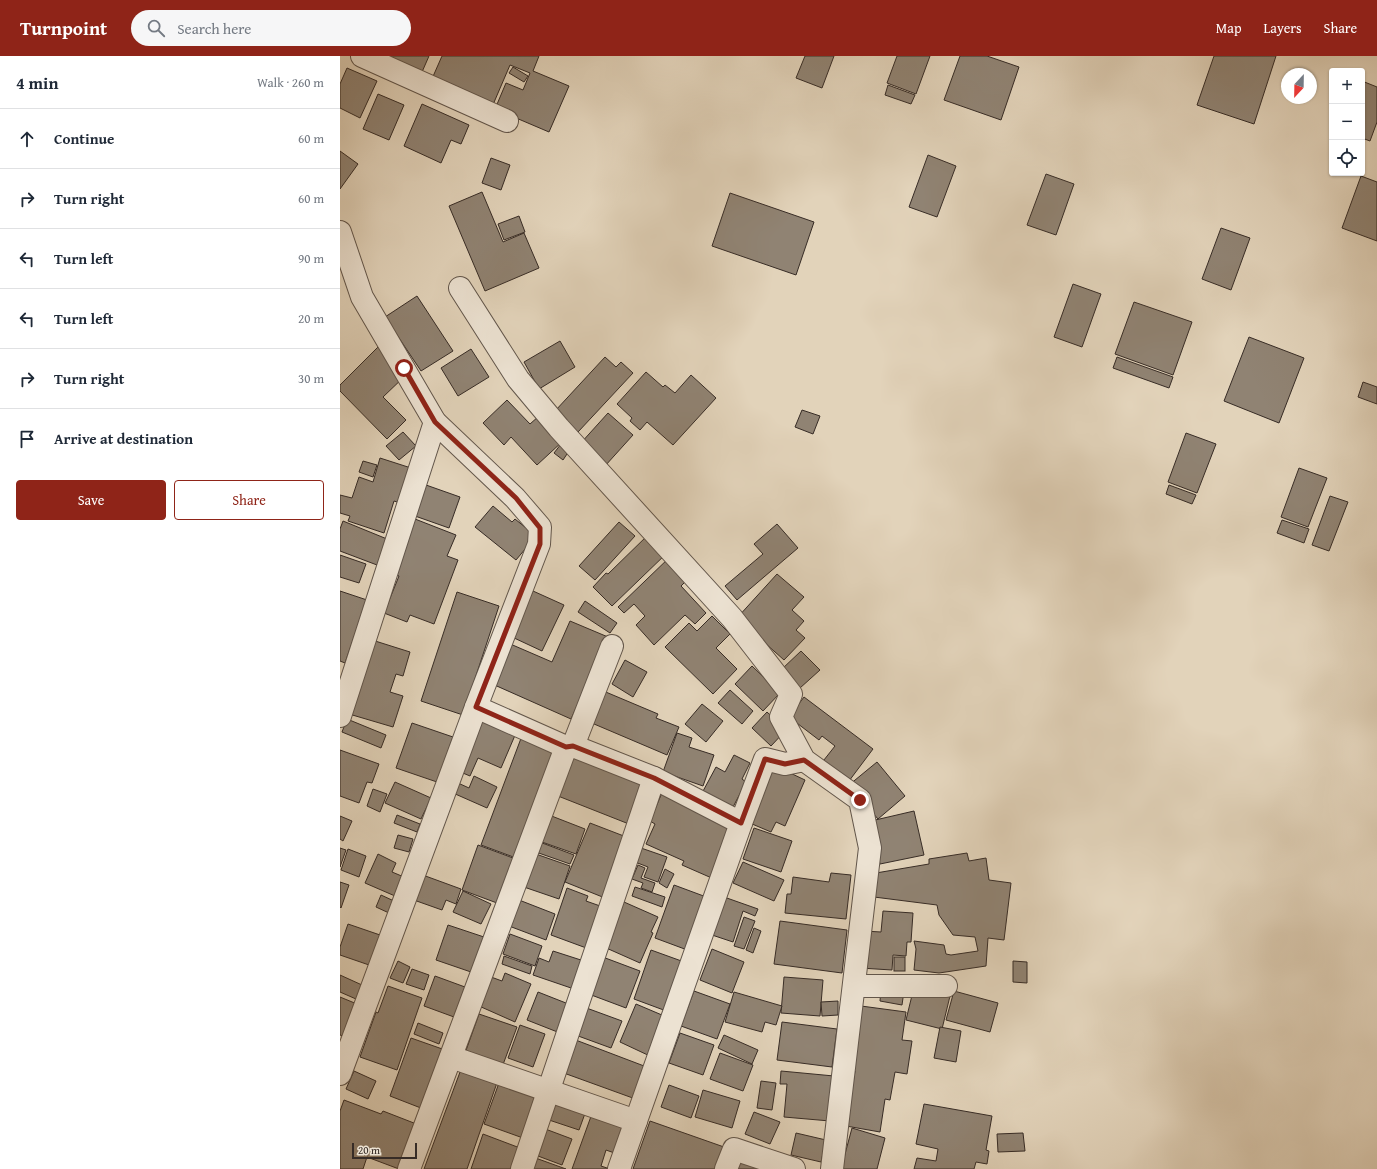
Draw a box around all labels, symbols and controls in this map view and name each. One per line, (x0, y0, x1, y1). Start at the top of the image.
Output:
search box (131, 10, 411, 46)
text: Turnpoint (20, 14, 107, 42)
icon: search (145, 17, 167, 39)
text: Search here (177, 18, 251, 39)
text: Map (1216, 18, 1242, 38)
text: Layers (1264, 18, 1302, 38)
text: Share (1324, 18, 1357, 38)
north arrow (1281, 68, 1317, 104)
map controls (1329, 68, 1365, 176)
button: + (1329, 68, 1365, 104)
text: 4 min (16, 70, 58, 95)
text: Walk · 260 m (257, 73, 324, 92)
button: − (1329, 104, 1365, 140)
icon: ahead (16, 128, 38, 150)
text: Continue (54, 128, 115, 149)
text: 60 m (298, 129, 324, 148)
button: locate (1329, 140, 1365, 176)
icon: right (16, 188, 38, 210)
text: Turn right (54, 188, 125, 209)
text: 60 m (298, 189, 324, 208)
icon: left (16, 248, 38, 270)
text: Turn left (54, 248, 113, 269)
text: 90 m (298, 249, 324, 268)
icon: left (16, 308, 38, 330)
text: Turn left (54, 308, 113, 329)
text: 20 m (298, 309, 324, 328)
route start (395, 359, 413, 377)
icon: right (16, 368, 38, 390)
text: Turn right (54, 368, 125, 389)
text: 30 m (298, 369, 324, 388)
icon: arrive (16, 428, 38, 450)
text: Arrive at destination (54, 428, 193, 449)
button: Save (16, 480, 166, 520)
button: Share (174, 480, 324, 520)
route end (851, 791, 869, 809)
scale bar (352, 1141, 417, 1160)
text: 20 m (358, 1142, 380, 1158)

